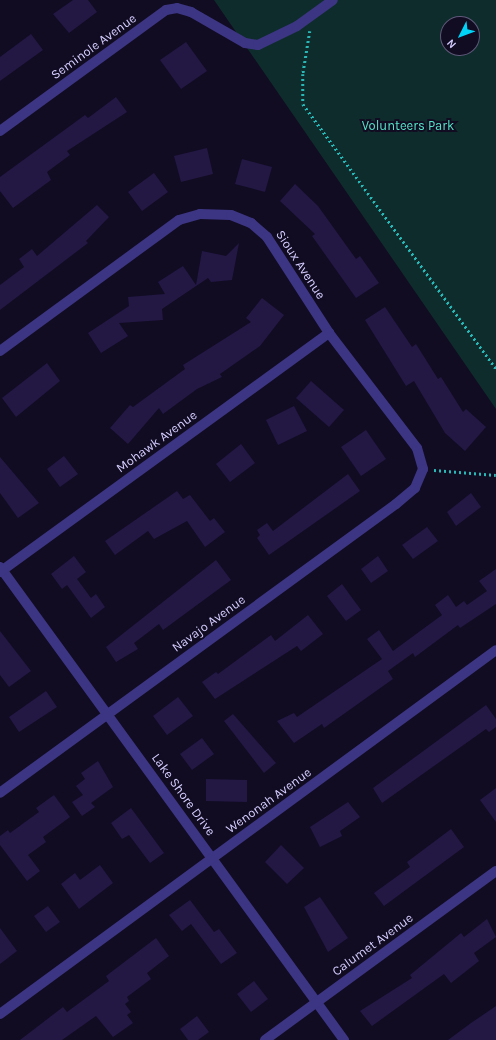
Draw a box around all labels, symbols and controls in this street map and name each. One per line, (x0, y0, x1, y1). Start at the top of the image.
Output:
street label: Seminole Avenue (48, 11, 140, 83)
north arrow (440, 16, 480, 56)
text: N (444, 36, 459, 51)
park label: Volunteers Park (362, 118, 454, 134)
street label: Sioux Avenue (272, 228, 328, 302)
street label: Mohawk Avenue (114, 408, 200, 476)
street label: Navajo Avenue (169, 592, 249, 656)
street label: Lake Shore Drive (148, 751, 218, 839)
street label: Wenonah Avenue (223, 765, 315, 837)
street label: Calumet Avenue (329, 910, 417, 980)

